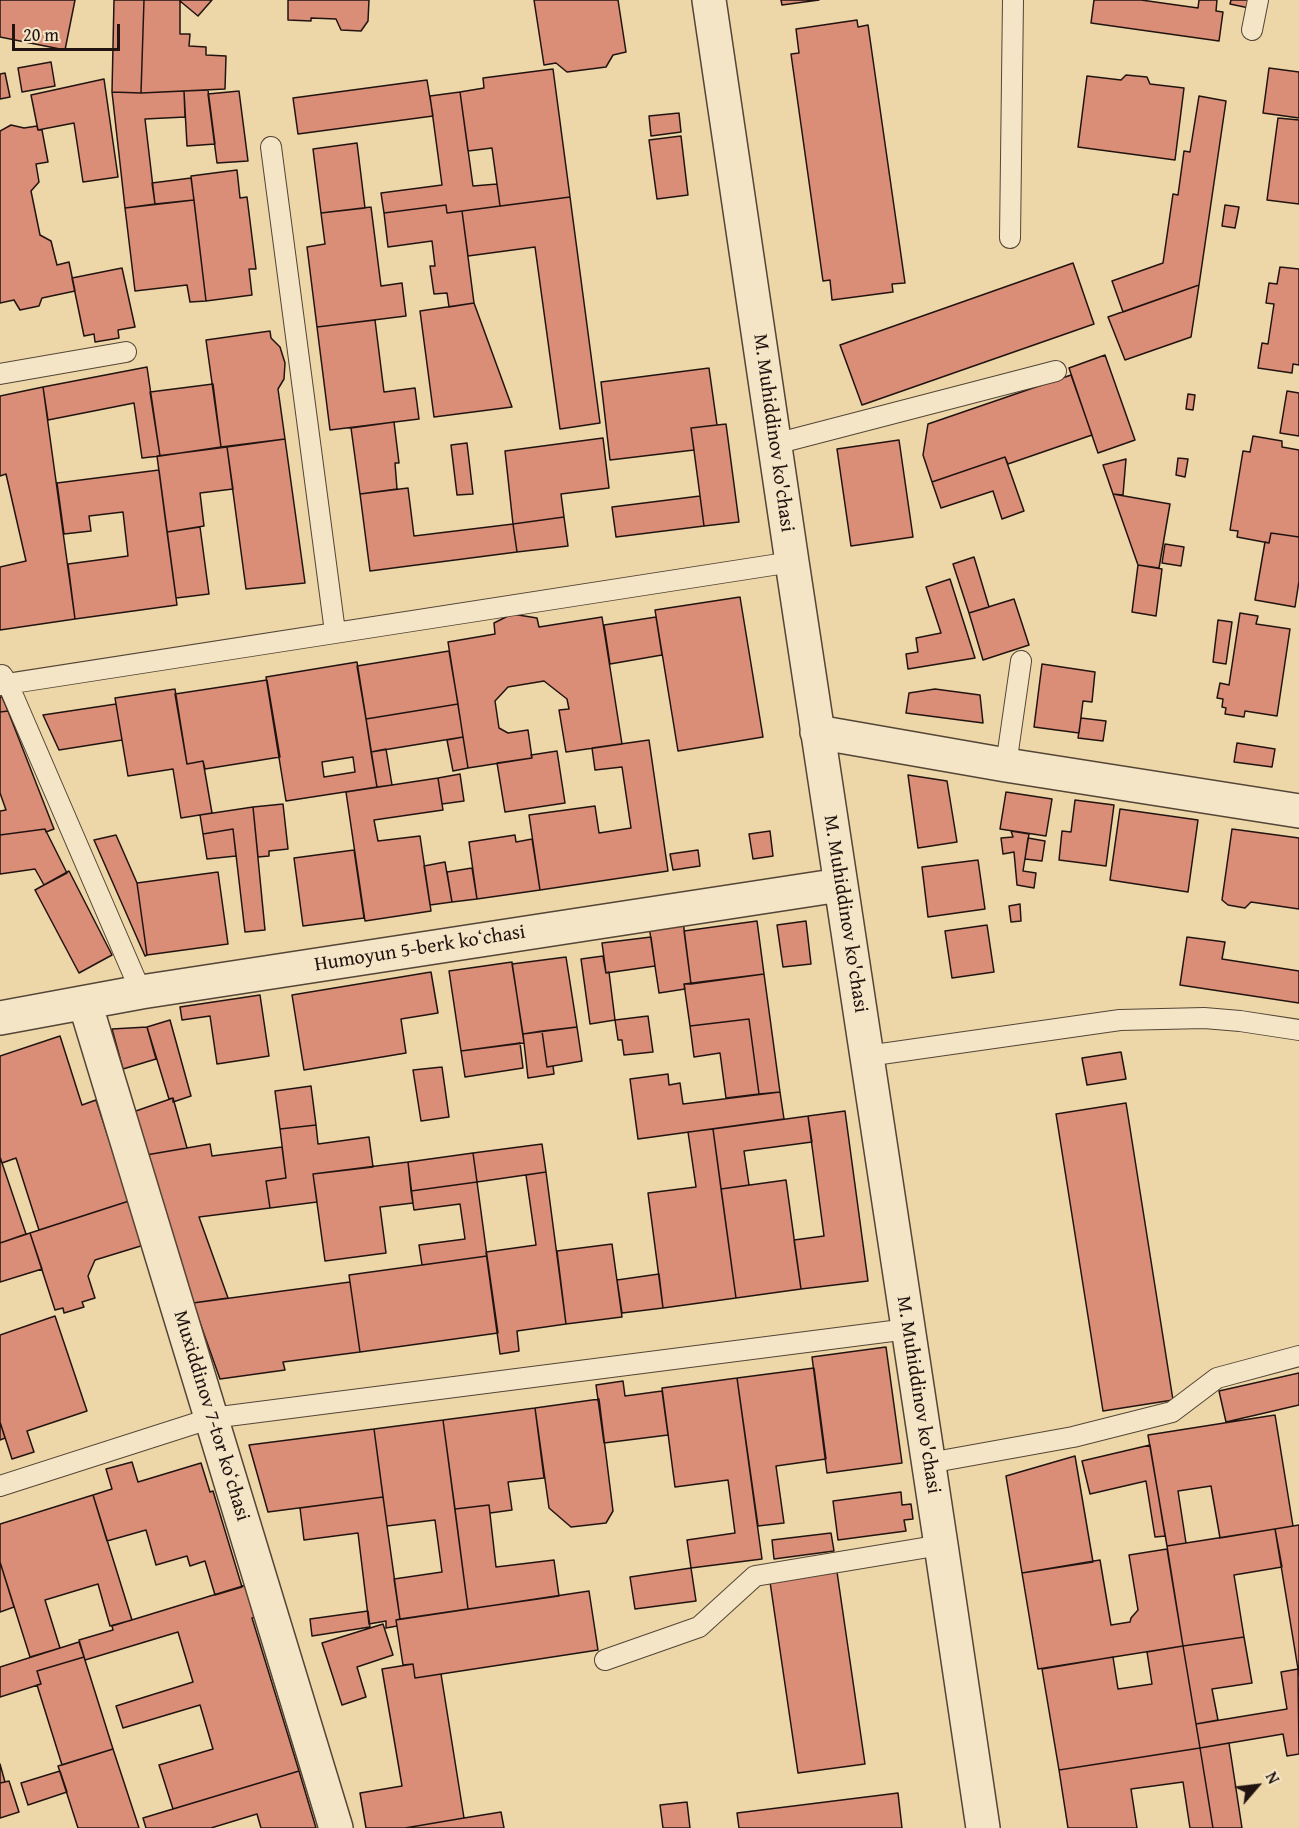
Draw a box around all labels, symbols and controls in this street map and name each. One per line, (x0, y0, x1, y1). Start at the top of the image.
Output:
scale bar (15, 12, 123, 50)
text: 20 m (23, 21, 59, 48)
street label: M. Muhiddinov ko'chasi (747, 332, 799, 534)
street label: M. Muhiddinov ko'chasi (818, 813, 872, 1015)
street label: Humoyun 5-berk koʻchasi (313, 920, 527, 978)
street label: M. Muhiddinov ko'chasi (891, 1294, 945, 1496)
street label: Muxiddinov 7-tor koʻchasi (168, 1308, 254, 1524)
north arrow (1227, 1756, 1287, 1816)
text: N (1260, 1767, 1286, 1788)

